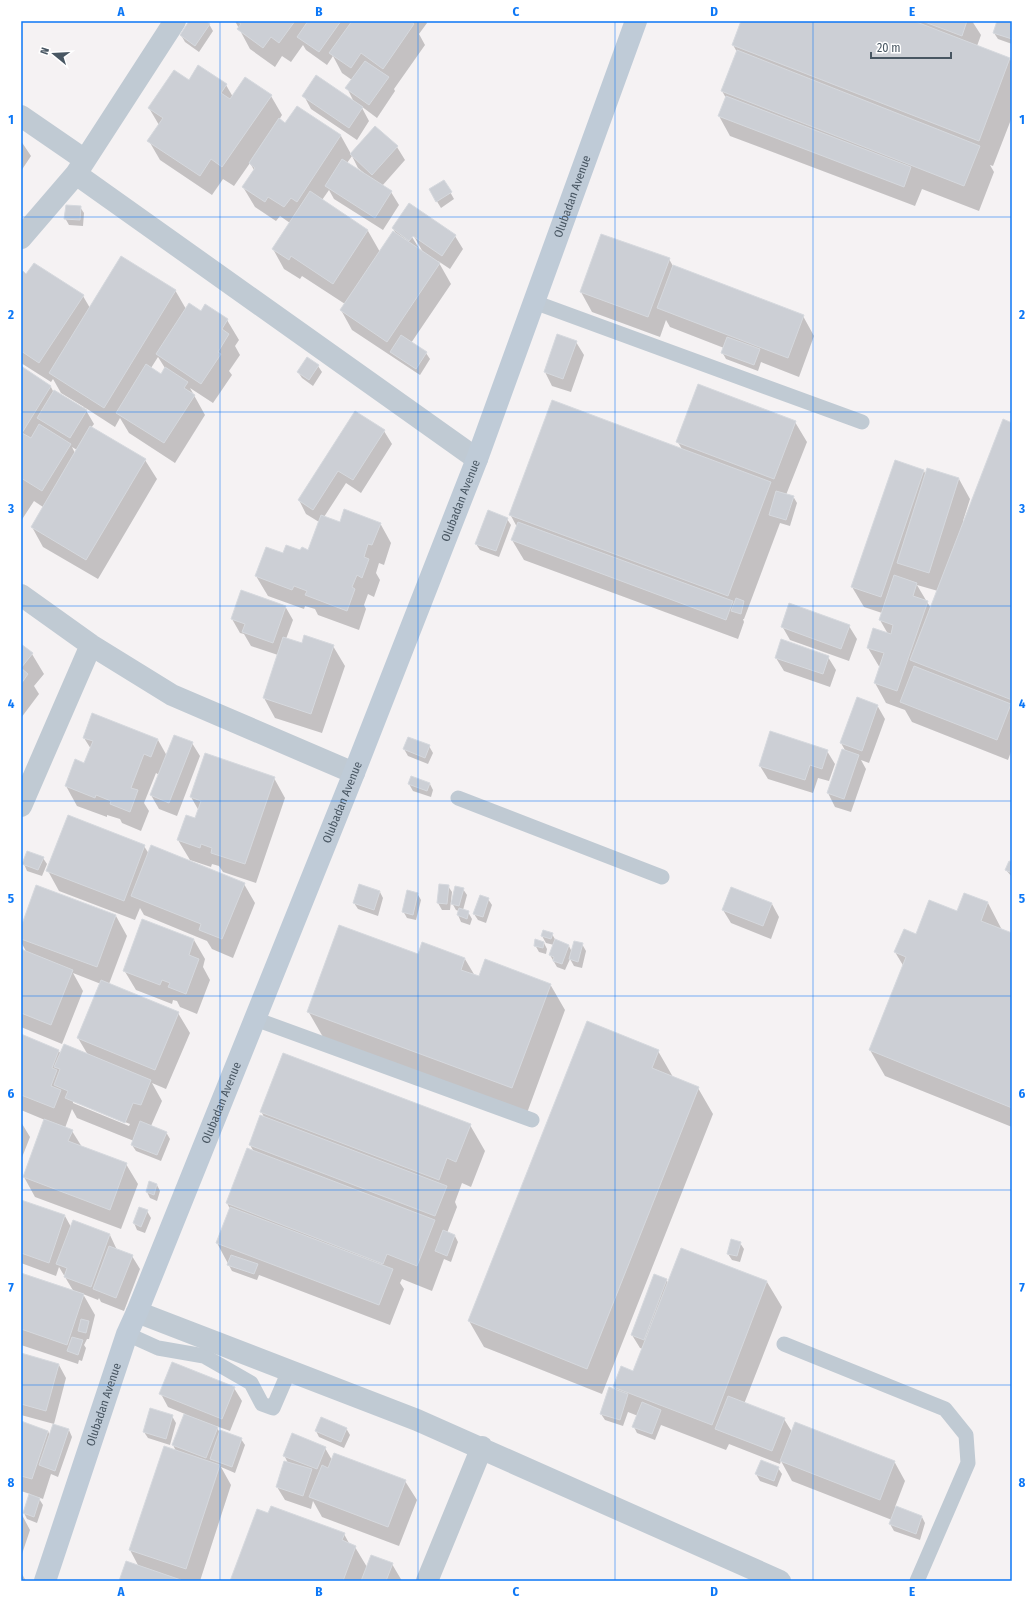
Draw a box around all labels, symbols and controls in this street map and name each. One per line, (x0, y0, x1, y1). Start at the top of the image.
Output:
text: A (116, 4, 125, 19)
text: B (315, 4, 323, 19)
text: C (513, 4, 520, 19)
text: D (710, 4, 718, 19)
text: E (909, 4, 915, 19)
north arrow (34, 34, 74, 74)
scale bar (871, 34, 951, 60)
text: 20 m (877, 41, 901, 55)
text: N (38, 46, 52, 56)
text: 1 (8, 112, 14, 127)
text: 1 (1019, 112, 1025, 127)
street label: Olubadan Avenue (551, 153, 594, 240)
text: 2 (7, 307, 14, 322)
text: 2 (1018, 307, 1025, 322)
street label: Olubadan Avenue (438, 458, 483, 544)
text: 3 (7, 501, 14, 516)
text: 3 (1018, 501, 1025, 516)
text: 4 (8, 696, 15, 711)
text: 4 (1019, 696, 1026, 711)
street label: Olubadan Avenue (320, 759, 365, 845)
text: 5 (8, 891, 14, 906)
text: 5 (1019, 891, 1025, 906)
street label: Olubadan Avenue (199, 1060, 244, 1146)
text: 6 (8, 1086, 15, 1101)
text: 6 (1019, 1086, 1026, 1101)
text: 7 (8, 1280, 14, 1295)
text: 7 (1019, 1280, 1025, 1295)
street label: Olubadan Avenue (83, 1361, 124, 1448)
text: 8 (8, 1475, 15, 1490)
text: 8 (1019, 1475, 1026, 1490)
text: A (116, 1584, 125, 1599)
text: B (315, 1584, 323, 1599)
text: C (513, 1584, 520, 1599)
text: D (710, 1584, 718, 1599)
text: E (909, 1584, 915, 1599)

